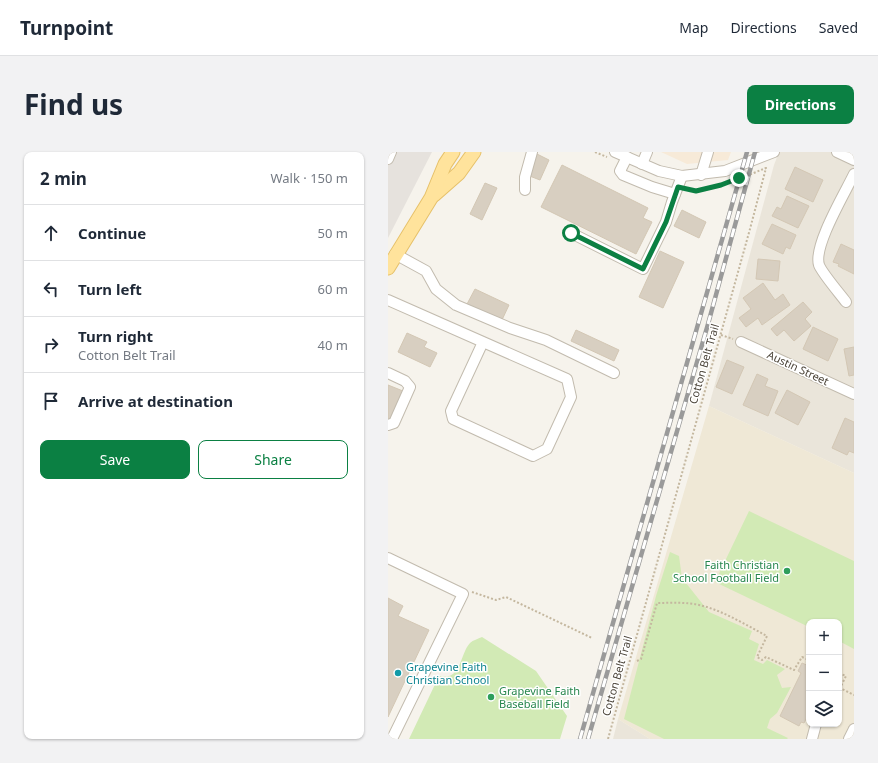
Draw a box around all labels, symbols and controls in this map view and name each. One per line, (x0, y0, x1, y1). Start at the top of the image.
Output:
text: Turnpoint (20, 15, 113, 41)
text: Map (679, 18, 708, 37)
text: Directions (730, 18, 797, 37)
text: Saved (819, 18, 858, 37)
text: Find us (24, 85, 123, 123)
button: Directions (747, 85, 854, 124)
text: 2 min (40, 167, 87, 190)
text: Walk · 150 m (270, 169, 348, 187)
route end (730, 169, 748, 187)
icon: ahead (40, 222, 62, 244)
text: Continue (78, 223, 146, 243)
text: 50 m (318, 224, 348, 242)
route start (562, 224, 580, 242)
icon: left (40, 278, 62, 300)
text: Turn left (78, 279, 142, 299)
text: 60 m (318, 280, 348, 298)
street label: Cotton Belt Trail (685, 322, 722, 406)
text: Turn right (78, 326, 153, 346)
icon: right (40, 334, 62, 356)
text: 40 m (318, 336, 348, 354)
text: Cotton Belt Trail (78, 346, 176, 364)
street label: Austin Street (765, 347, 831, 388)
icon: arrive (40, 390, 62, 412)
text: Arrive at destination (78, 391, 233, 411)
button: Save (40, 440, 190, 479)
button: Share (198, 440, 348, 479)
place label: Faith Christian School Football Field (673, 557, 779, 585)
marker: Faith Christian School Football Field (782, 566, 792, 576)
map controls (806, 619, 842, 727)
button: + (806, 619, 842, 655)
street label: Cotton Belt Trail (598, 634, 635, 718)
button: − (806, 655, 842, 691)
place label: Grapevine Faith Christian School (406, 659, 489, 687)
marker: Grapevine Faith Christian School (393, 668, 403, 678)
place label: Grapevine Faith Baseball Field (499, 683, 580, 711)
button: layers (806, 691, 842, 727)
marker: Grapevine Faith Baseball Field (486, 692, 496, 702)

